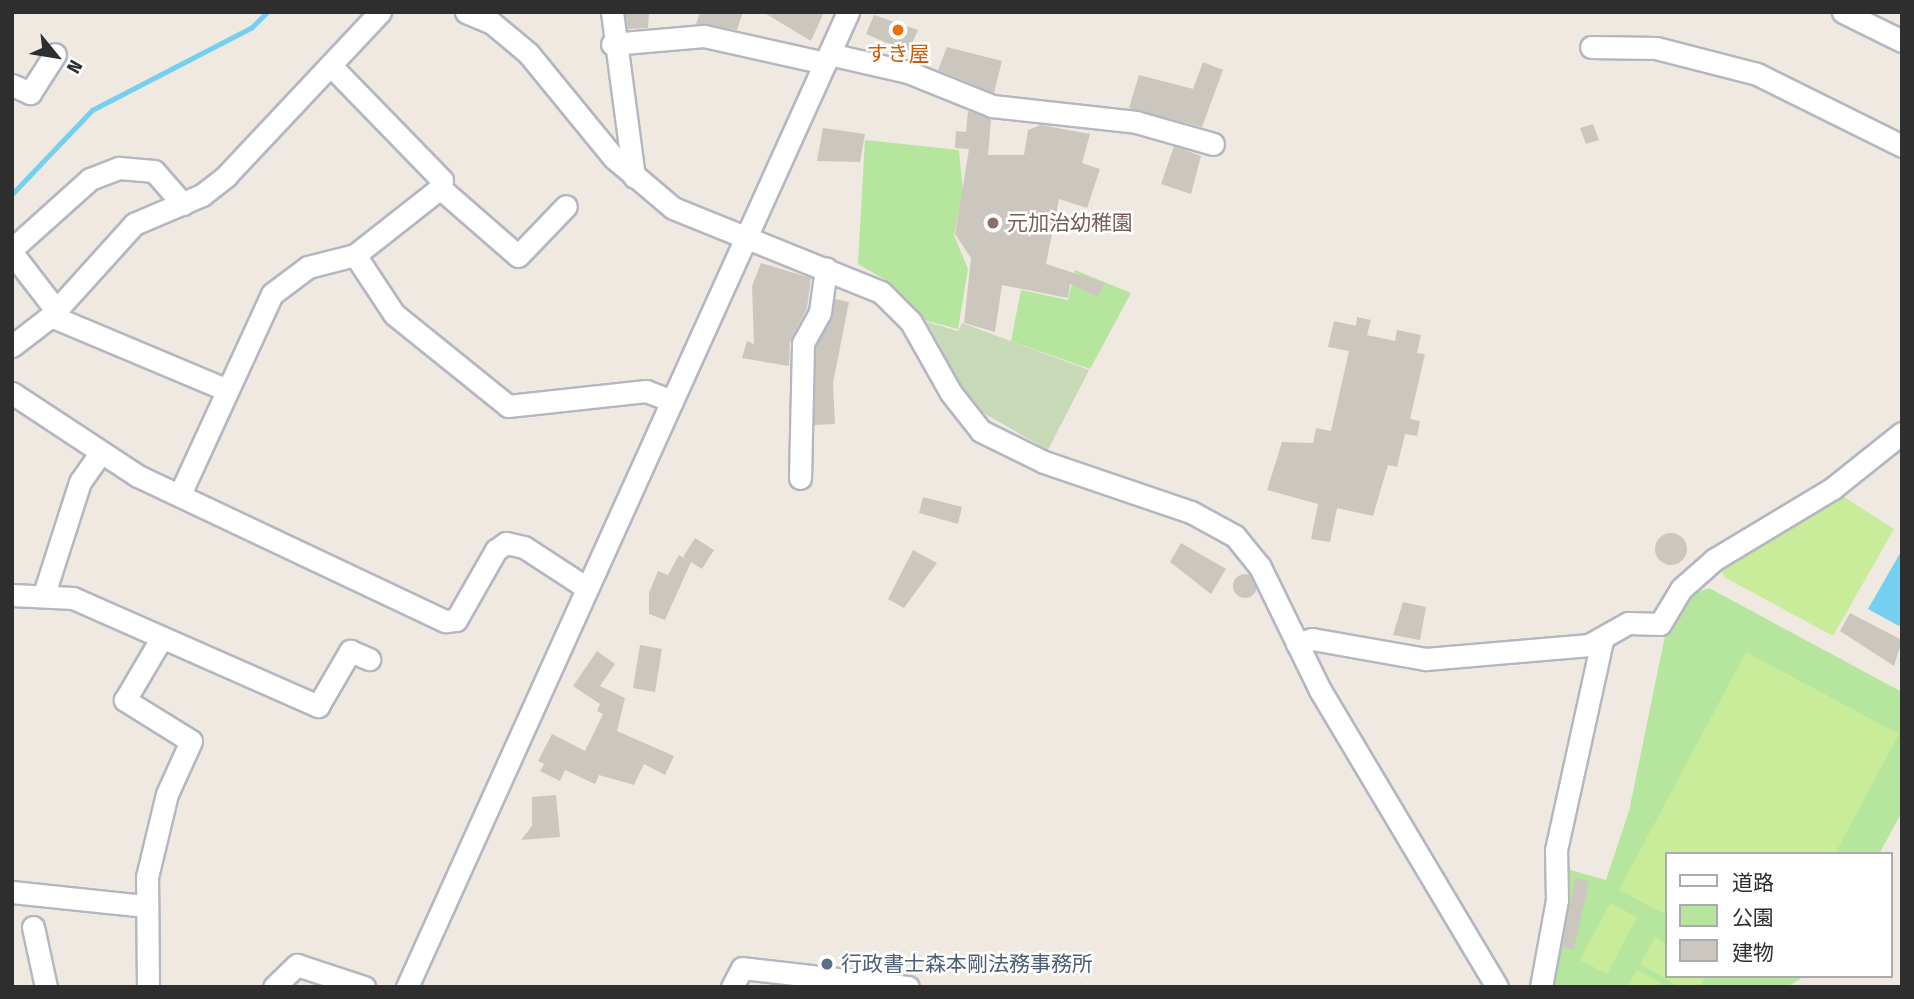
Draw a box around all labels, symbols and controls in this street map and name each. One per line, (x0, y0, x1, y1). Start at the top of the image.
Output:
north arrow (21, 21, 91, 91)
marker: すき屋 (890, 22, 906, 38)
place label: すき屋 (867, 41, 929, 67)
text: N (62, 56, 87, 77)
place label: 元加治幼稚園 (1007, 210, 1133, 236)
marker: 元加治幼稚園 (985, 215, 1001, 231)
legend (1666, 852, 1893, 978)
text: 道路 (1732, 870, 1774, 896)
text: 公園 (1732, 905, 1774, 931)
text: 建物 (1732, 940, 1774, 966)
place label: 行政書士森本剛法務事務所 (841, 951, 1093, 977)
marker: 行政書士森本剛法務事務所 (819, 956, 835, 972)

